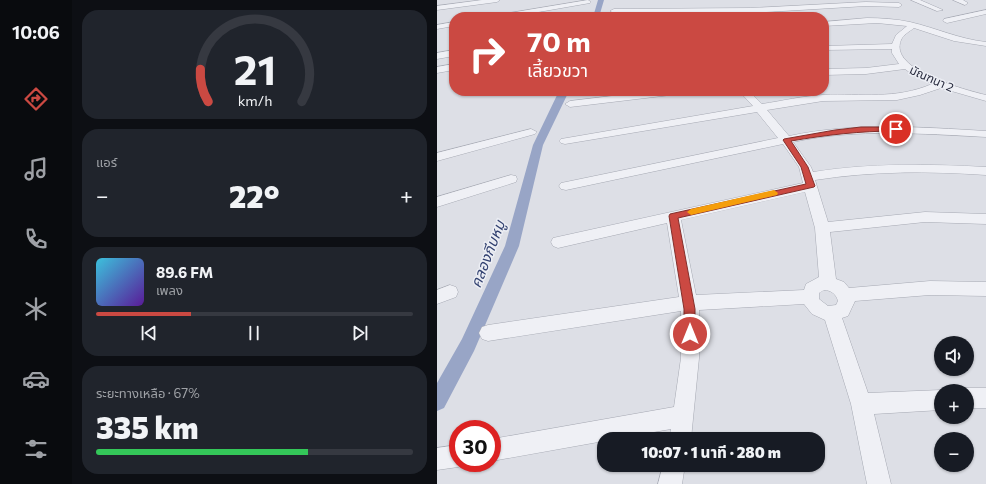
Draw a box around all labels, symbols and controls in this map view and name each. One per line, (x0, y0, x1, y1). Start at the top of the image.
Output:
text: 10:06 (12, 21, 60, 43)
text: 70 m (527, 24, 591, 58)
icon: right (461, 28, 513, 80)
text: 21 (233, 43, 276, 94)
text: เลี้ยวขวา (527, 59, 588, 81)
street label: มัณฑนา 2 (908, 62, 957, 94)
icon: directions (22, 85, 50, 113)
text: km/h (237, 91, 272, 109)
pin (879, 112, 913, 146)
icon: arrive (885, 118, 907, 140)
text: แอร์ (96, 154, 117, 170)
icon: music (22, 155, 50, 183)
text: 22° (229, 177, 280, 214)
text: − (96, 182, 109, 209)
text: + (400, 182, 413, 209)
water label: คลองกีบหมู (466, 216, 510, 290)
icon: phone (22, 225, 50, 253)
text: 89.6 FM (156, 263, 213, 281)
text: เพลง (156, 282, 183, 298)
icon: climate (22, 295, 50, 323)
position arrow (669, 313, 711, 355)
icon: previous (138, 322, 160, 344)
icon: pause (243, 322, 265, 344)
icon: next (349, 322, 371, 344)
map controls (934, 336, 974, 472)
button: sound (934, 336, 974, 376)
icon: car (22, 365, 50, 393)
button: + (934, 384, 974, 424)
text: ระยะทางเหลือ · 67% (96, 385, 200, 401)
text: 335 km (96, 408, 198, 445)
speed limit sign: 30 (449, 420, 501, 472)
button: − (934, 432, 974, 472)
icon: filters (22, 435, 50, 463)
text: 10:07 · 1 นาที · 280 m (641, 443, 781, 461)

